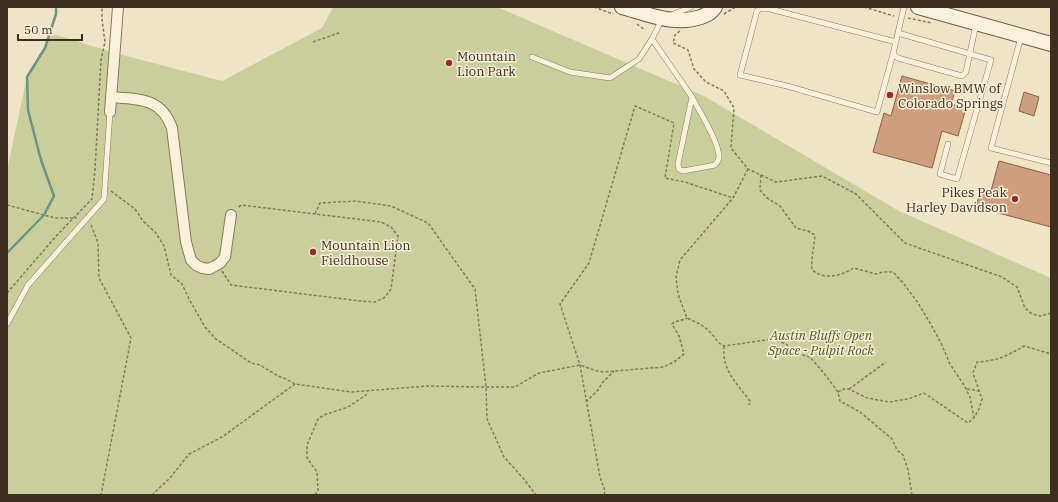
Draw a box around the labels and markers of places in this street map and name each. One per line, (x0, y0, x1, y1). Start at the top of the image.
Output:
place label: Mountain Lion Park (457, 48, 516, 80)
marker: Mountain Lion Park (444, 58, 454, 68)
place label: Winslow BMW of Colorado Springs (898, 80, 1003, 112)
marker: Winslow BMW of Colorado Springs (885, 90, 895, 100)
place label: Pikes Peak Harley Davidson (906, 184, 1007, 216)
marker: Pikes Peak Harley Davidson (1010, 194, 1020, 204)
place label: Mountain Lion Fieldhouse (321, 237, 411, 269)
marker: Mountain Lion Fieldhouse (308, 247, 318, 257)

